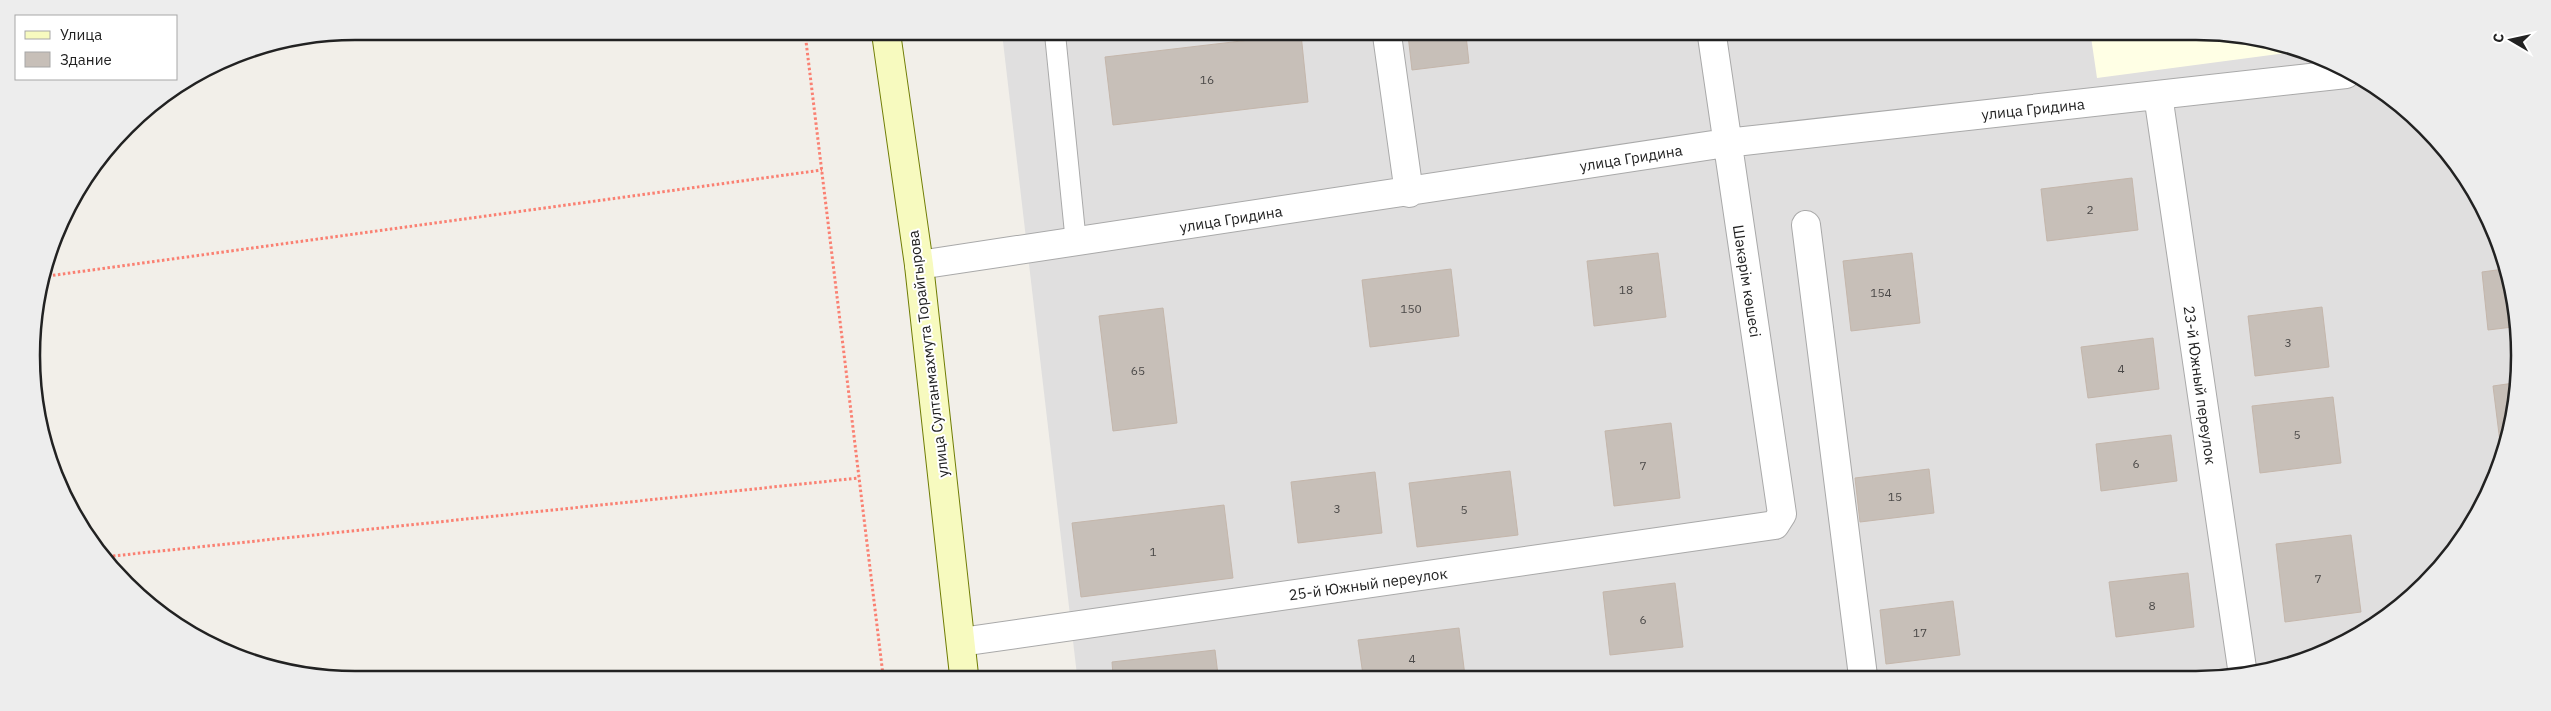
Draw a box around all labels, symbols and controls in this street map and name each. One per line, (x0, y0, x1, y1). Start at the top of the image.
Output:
legend (15, 15, 178, 80)
north arrow (2486, 15, 2536, 65)
text: Улица (60, 25, 102, 44)
text: С (2489, 32, 2508, 44)
text: Здание (60, 50, 112, 69)
house number: 16 (1200, 72, 1214, 87)
street label: улица Гридина (1980, 94, 2086, 124)
street label: улица Гридина (1578, 140, 1684, 176)
street label: улица Гридина (1178, 201, 1284, 237)
house number: 2 (2086, 202, 2094, 217)
street label: Шәкәрім көшесі (1729, 224, 1765, 338)
street label: улица Султанмахмута Торайгырова (903, 229, 953, 479)
house number: 18 (1619, 282, 1633, 297)
house number: 154 (1870, 285, 1892, 300)
house number: 150 (1400, 301, 1422, 316)
street label: 23-й Южный переулок (2179, 304, 2221, 466)
house number: 3 (2284, 335, 2292, 350)
house number: 4 (2117, 361, 2125, 376)
house number: 65 (1131, 363, 1145, 378)
house number: 5 (2293, 427, 2301, 442)
house number: 6 (2132, 456, 2140, 471)
house number: 7 (1639, 458, 1647, 473)
house number: 15 (1888, 489, 1902, 504)
house number: 3 (1333, 501, 1341, 516)
house number: 5 (1460, 502, 1468, 517)
house number: 1 (1149, 544, 1157, 559)
street label: 25-й Южный переулок (1287, 563, 1449, 605)
house number: 7 (2314, 571, 2322, 586)
house number: 8 (2148, 598, 2156, 613)
house number: 6 (1639, 612, 1647, 627)
house number: 17 (1913, 625, 1927, 640)
house number: 4 (1408, 651, 1416, 666)

